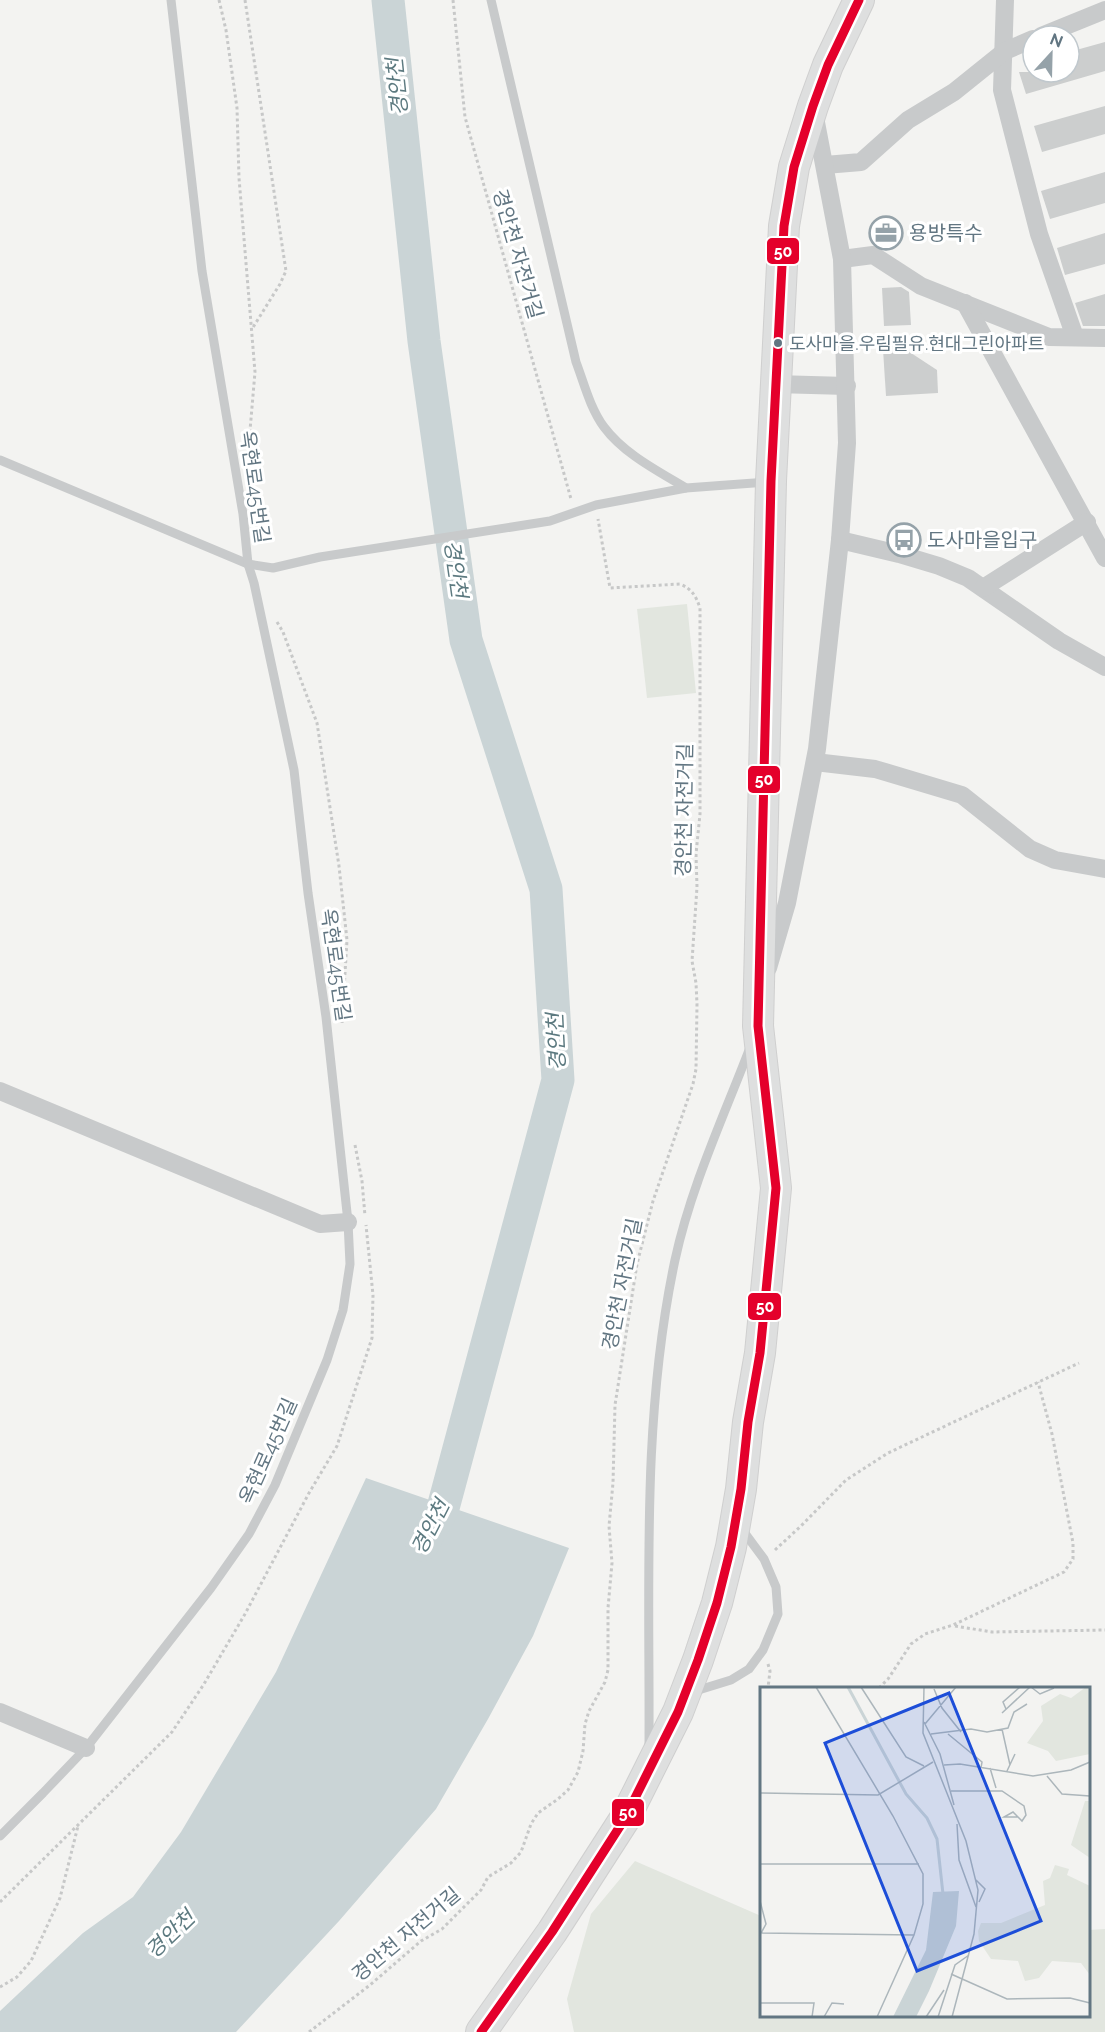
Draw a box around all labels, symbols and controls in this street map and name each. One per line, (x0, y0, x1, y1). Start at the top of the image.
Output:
north arrow (1021, 24, 1081, 84)
text: N (1047, 29, 1066, 52)
water label: 경안천 (381, 54, 412, 117)
street label: 경안천 자전거길 (488, 186, 548, 322)
office icon: 용방특수 (868, 215, 904, 251)
place label: 용방특수 (909, 221, 983, 245)
line badge: 50 (766, 237, 800, 265)
text: 50 (774, 242, 793, 261)
place label: 도사마을.우림필유.현대그린아파트 (789, 333, 1044, 354)
marker: 도사마을.우림필유.현대그린아파트 (772, 337, 784, 349)
street label: 옥현로45번길 (235, 429, 275, 545)
bus stop icon: 도사마을입구 (886, 522, 922, 558)
place label: 도사마을입구 (927, 528, 1037, 552)
water label: 경안천 (440, 539, 473, 602)
street label: 경안천 자전거길 (671, 743, 697, 877)
line badge: 50 (747, 765, 781, 794)
text: 50 (755, 770, 774, 789)
street label: 옥현로45번길 (316, 907, 356, 1023)
water label: 경안천 (542, 1010, 570, 1072)
street label: 경안천 자전거길 (597, 1216, 647, 1352)
line badge: 50 (747, 1292, 782, 1321)
text: 50 (756, 1297, 775, 1316)
street label: 옥현로45번길 (234, 1394, 302, 1508)
water label: 경안천 (406, 1493, 456, 1559)
inset map (760, 1687, 1090, 2017)
line badge: 50 (611, 1798, 645, 1827)
text: 50 (619, 1803, 638, 1822)
street label: 경안천 자전거길 (347, 1882, 465, 1986)
water label: 경안천 (140, 1903, 201, 1963)

